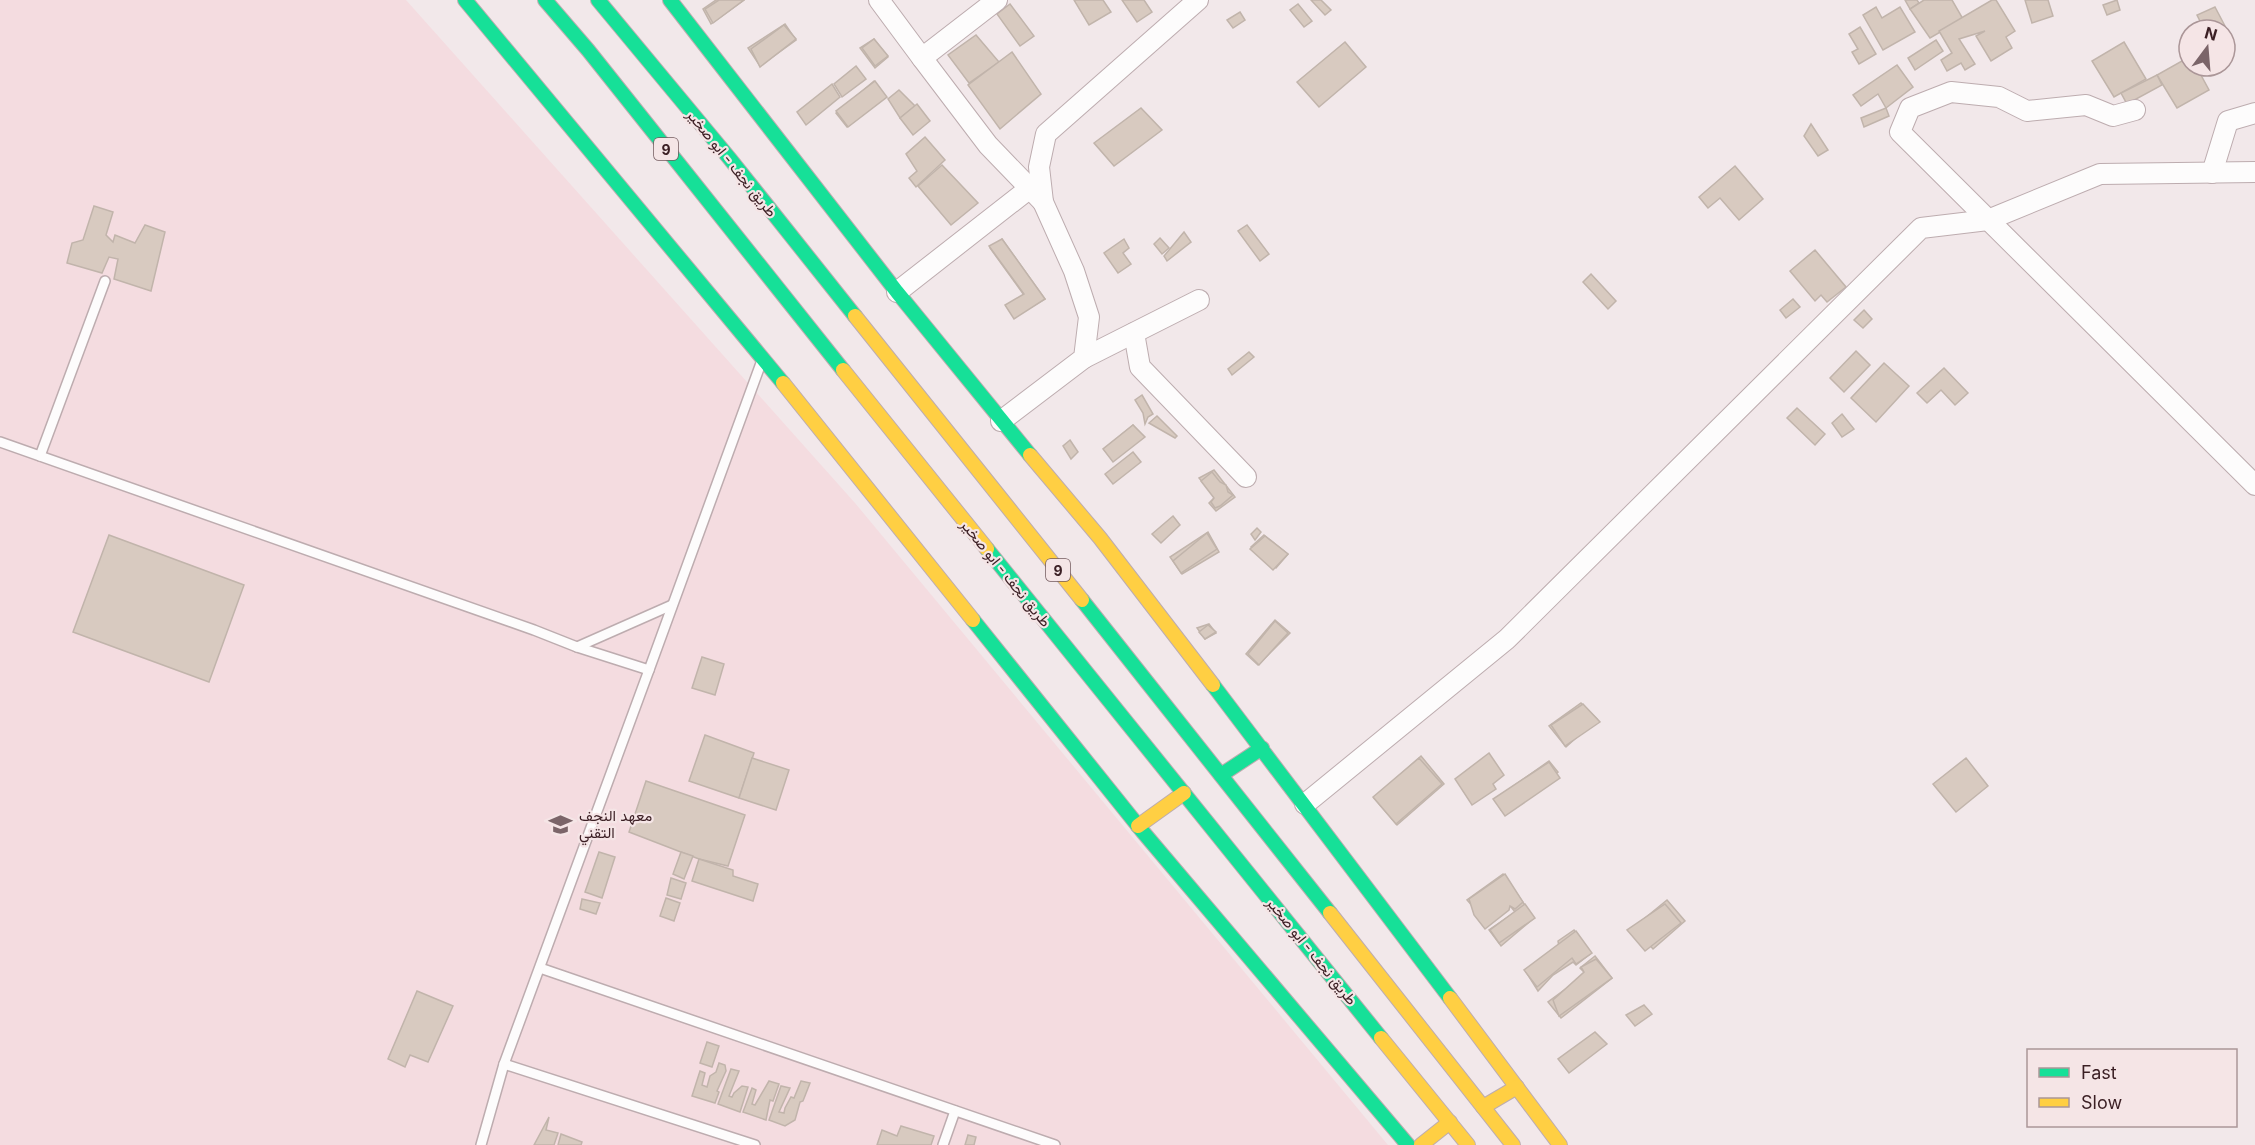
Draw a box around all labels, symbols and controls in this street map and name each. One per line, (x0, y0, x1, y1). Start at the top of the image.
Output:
north arrow (2177, 18, 2237, 78)
text: N (2203, 22, 2220, 45)
street label: طريق نجف - ابو صخير (681, 105, 781, 222)
road number: 9 (654, 138, 678, 160)
street label: طريق نجف - ابو صخير (955, 515, 1055, 632)
road number: 9 (1046, 559, 1070, 581)
place label: معهد النجف التقني (579, 806, 652, 846)
school or university icon: معهد النجف التقني (548, 811, 574, 837)
street label: طريق نجف - ابو صخير (1261, 893, 1361, 1010)
legend (2027, 1049, 2237, 1127)
text: Fast (2081, 1062, 2117, 1083)
text: Slow (2081, 1092, 2122, 1113)

